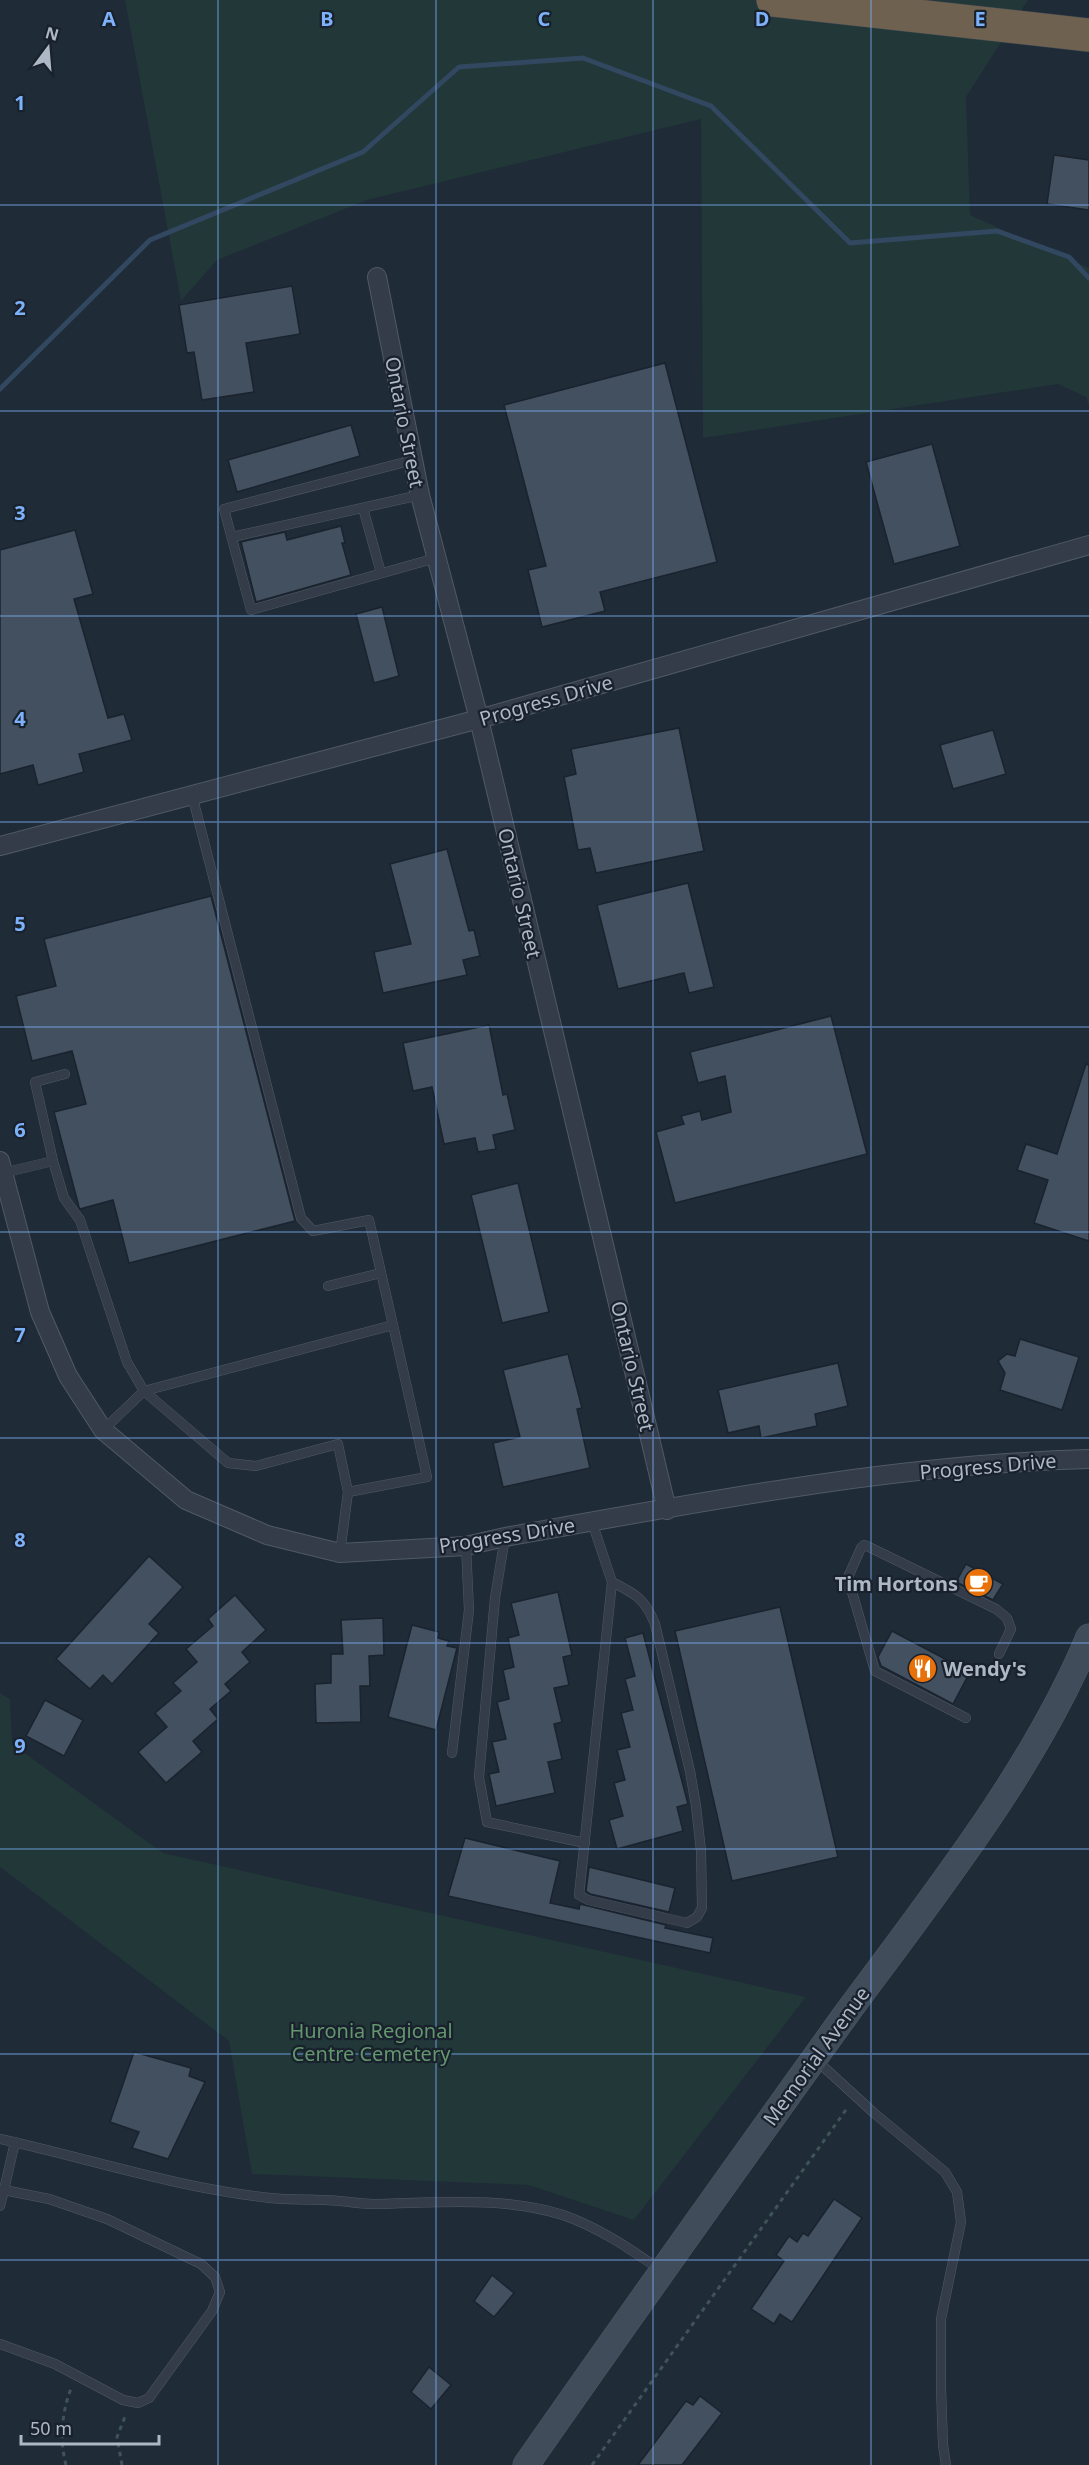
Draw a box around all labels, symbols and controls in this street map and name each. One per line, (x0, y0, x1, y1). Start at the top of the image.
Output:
text: A (102, 5, 116, 32)
text: B (320, 5, 334, 32)
text: C (538, 5, 551, 32)
text: D (755, 5, 769, 32)
text: E (974, 5, 986, 32)
north arrow (18, 18, 78, 78)
text: N (43, 21, 61, 46)
text: 1 (14, 89, 26, 116)
text: 2 (14, 294, 26, 321)
street label: Ontario Street (379, 354, 431, 490)
text: 3 (14, 499, 26, 526)
street label: Progress Drive (476, 668, 616, 732)
text: 4 (14, 705, 26, 732)
street label: Ontario Street (492, 825, 548, 961)
text: 5 (14, 910, 26, 937)
text: 6 (14, 1116, 26, 1143)
street label: Ontario Street (605, 1298, 661, 1434)
text: 7 (14, 1321, 26, 1348)
street label: Progress Drive (918, 1447, 1058, 1485)
street label: Progress Drive (437, 1511, 577, 1559)
text: 8 (14, 1526, 26, 1553)
cafe icon: Tim Hortons (963, 1567, 995, 1599)
place label: Tim Hortons (835, 1570, 958, 1597)
restaurant icon: Wendy's (906, 1652, 938, 1684)
place label: Wendy's (943, 1655, 1027, 1682)
text: 9 (14, 1732, 26, 1759)
street label: Memorial Avenue (756, 1981, 876, 2131)
park label: Huronia Regional Centre Cemetery (289, 2017, 453, 2067)
scale bar (21, 2408, 159, 2446)
text: 50 m (30, 2416, 72, 2440)

